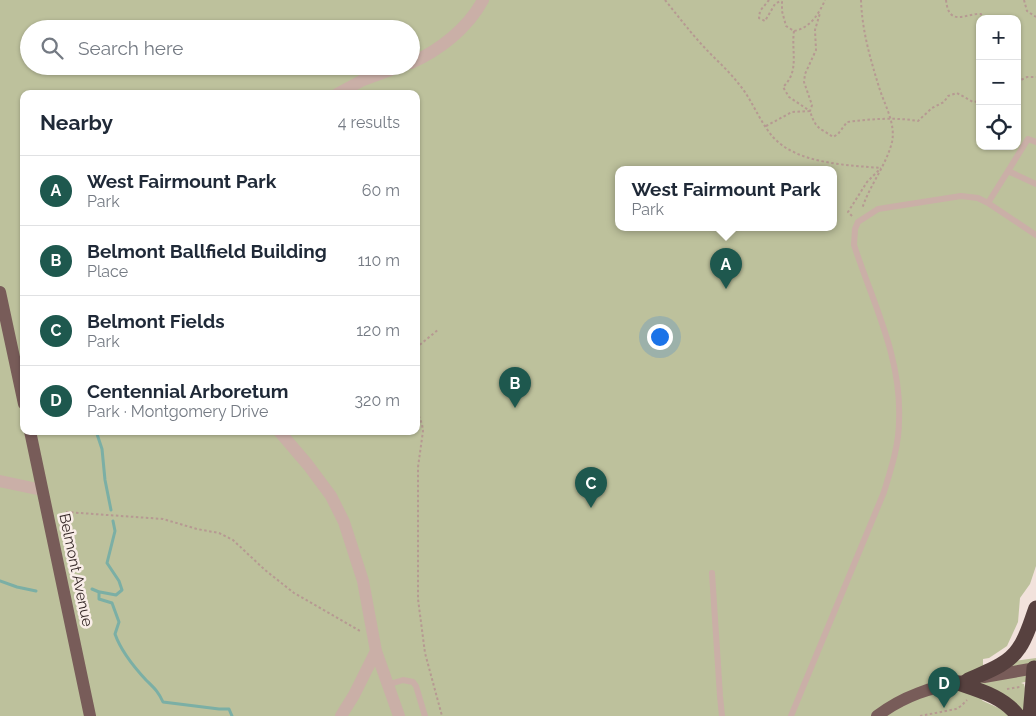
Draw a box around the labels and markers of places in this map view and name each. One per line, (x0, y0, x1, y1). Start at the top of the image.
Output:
pin: A (710, 248, 742, 289)
pin: B (499, 367, 531, 408)
pin: C (575, 467, 607, 508)
pin: D (928, 667, 960, 708)

